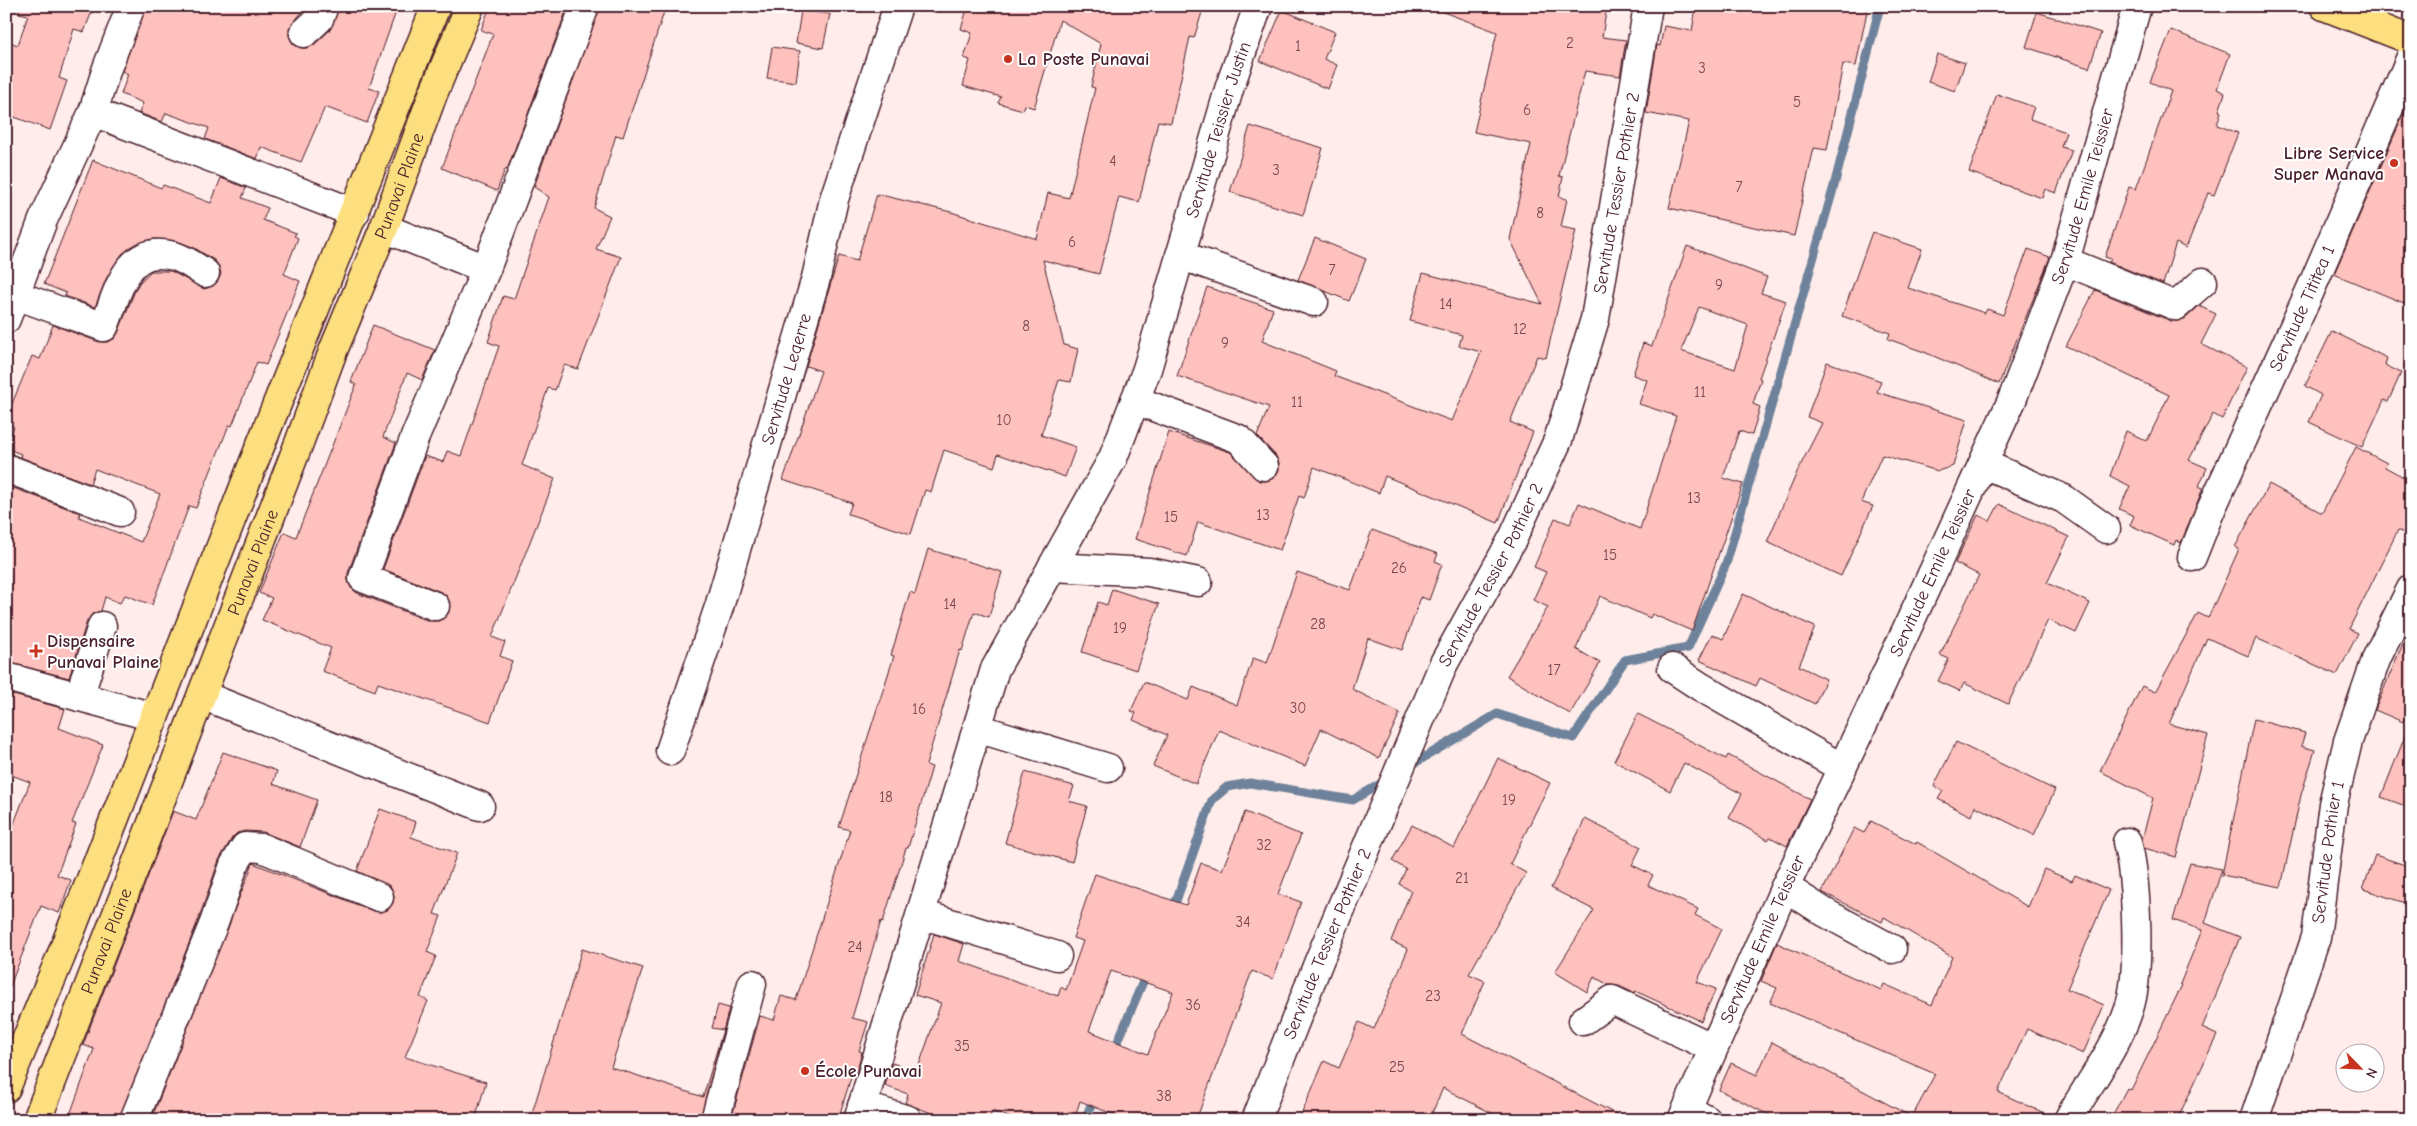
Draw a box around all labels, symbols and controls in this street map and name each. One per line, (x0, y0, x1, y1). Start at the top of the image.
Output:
house number: 2 (1566, 34, 1574, 52)
house number: 1 (1295, 37, 1301, 55)
street label: Servitude Teissier Justin (1181, 39, 1255, 220)
place label: La Poste Punavai (1018, 49, 1149, 70)
marker: La Poste Punavai (1002, 53, 1014, 65)
house number: 3 (1698, 59, 1706, 77)
street label: Servitude Tessier Pothier 2 (1589, 91, 1644, 296)
house number: 5 (1793, 93, 1801, 111)
house number: 6 (1523, 101, 1531, 119)
street label: Servitude Emile Teissier (2047, 105, 2118, 287)
street label: Punavai Plaine (370, 130, 428, 242)
place label: Libre Service Super Manava (2274, 143, 2384, 185)
house number: 4 (1109, 152, 1117, 170)
marker: Libre Service Super Manava (2388, 157, 2400, 169)
house number: 3 (1272, 161, 1280, 179)
house number: 7 (1735, 178, 1743, 196)
house number: 8 (1536, 204, 1544, 222)
house number: 6 (1068, 233, 1076, 251)
street label: Servitude Tititea 1 (2265, 242, 2339, 374)
house number: 7 (1328, 261, 1336, 279)
house number: 9 (1715, 276, 1723, 294)
house number: 14 (1439, 295, 1453, 313)
street label: Servitude Leqerre (757, 311, 816, 447)
house number: 8 (1022, 317, 1030, 335)
house number: 12 (1513, 320, 1527, 338)
house number: 9 (1221, 334, 1229, 352)
house number: 11 (1694, 383, 1706, 401)
house number: 11 (1291, 393, 1303, 411)
house number: 10 (996, 411, 1012, 429)
street label: Servitude Tessier Pothier 2 (1434, 480, 1547, 670)
street label: Servitude Emile Teissier (1885, 485, 1981, 660)
house number: 13 (1687, 489, 1701, 507)
street label: Punavai Plaine (223, 506, 283, 618)
house number: 13 (1256, 506, 1270, 524)
house number: 15 (1164, 508, 1178, 526)
house number: 15 (1603, 546, 1617, 564)
house number: 26 (1391, 559, 1407, 577)
house number: 14 (943, 595, 957, 613)
house number: 28 (1310, 615, 1326, 633)
house number: 19 (1113, 619, 1127, 637)
place label: Dispensaire Punavai Plaine (47, 631, 159, 673)
marker: Dispensaire Punavai Plaine (29, 644, 43, 658)
house number: 17 (1547, 661, 1561, 679)
house number: 30 (1290, 699, 1306, 717)
house number: 16 (912, 700, 926, 718)
street label: Servitude Pothier 1 (2307, 779, 2349, 924)
house number: 18 (879, 788, 893, 806)
house number: 19 (1502, 791, 1516, 809)
house number: 32 (1256, 836, 1272, 854)
street label: Servitude Tessier Pothier 2 (1279, 845, 1376, 1042)
street label: Servitude Emile Teissier (1716, 851, 1810, 1026)
house number: 21 (1455, 869, 1469, 887)
street label: Punavai Plaine (76, 885, 136, 997)
house number: 34 (1236, 913, 1250, 931)
house number: 24 (847, 938, 863, 956)
house number: 23 (1425, 987, 1441, 1005)
house number: 36 (1185, 996, 1201, 1014)
house number: 35 (954, 1037, 970, 1055)
north arrow (2334, 1044, 2384, 1094)
house number: 25 (1389, 1058, 1405, 1076)
place label: École Punavai (815, 1060, 922, 1082)
marker: École Punavai (799, 1065, 811, 1077)
text: N (2362, 1065, 2381, 1081)
house number: 38 (1156, 1087, 1172, 1105)

